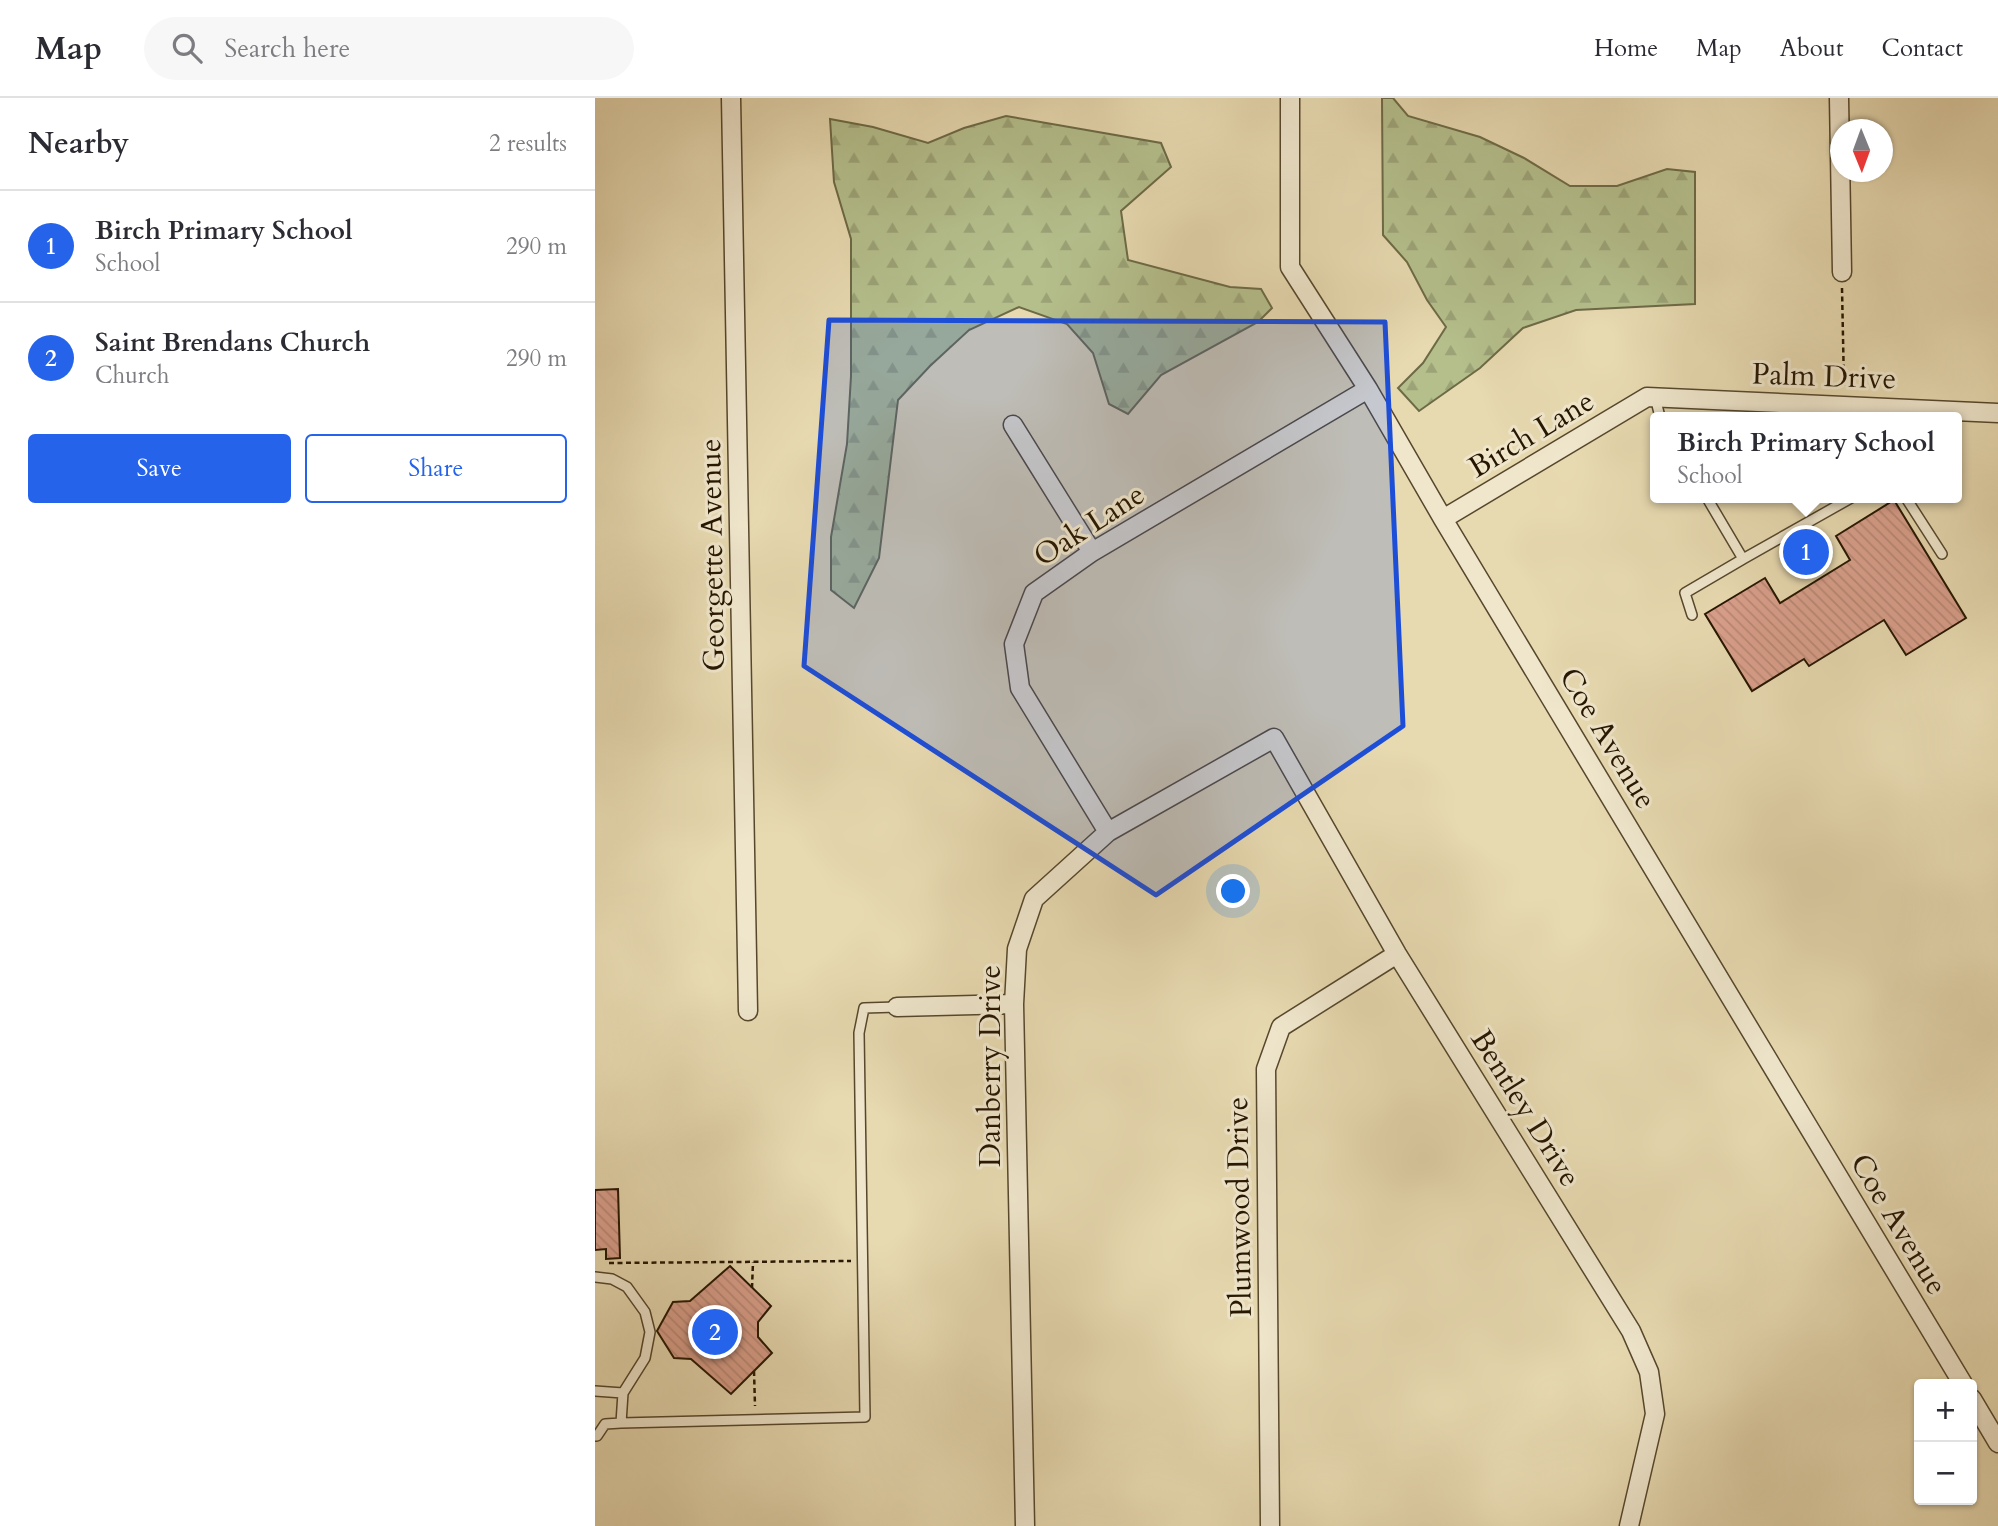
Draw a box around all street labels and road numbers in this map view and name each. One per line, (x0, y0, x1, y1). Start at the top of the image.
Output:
street label: Palm Drive (1751, 353, 1897, 400)
street label: Birch Lane (1461, 381, 1602, 488)
street label: Georgette Avenue (690, 438, 735, 672)
street label: Oak Lane (1026, 474, 1153, 577)
street label: Coe Avenue (1549, 660, 1666, 817)
street label: Danberry Drive (970, 965, 1011, 1167)
street label: Bentley Drive (1461, 1022, 1590, 1195)
street label: Plumwood Drive (1217, 1097, 1262, 1317)
street label: Coe Avenue (1840, 1146, 1957, 1303)

